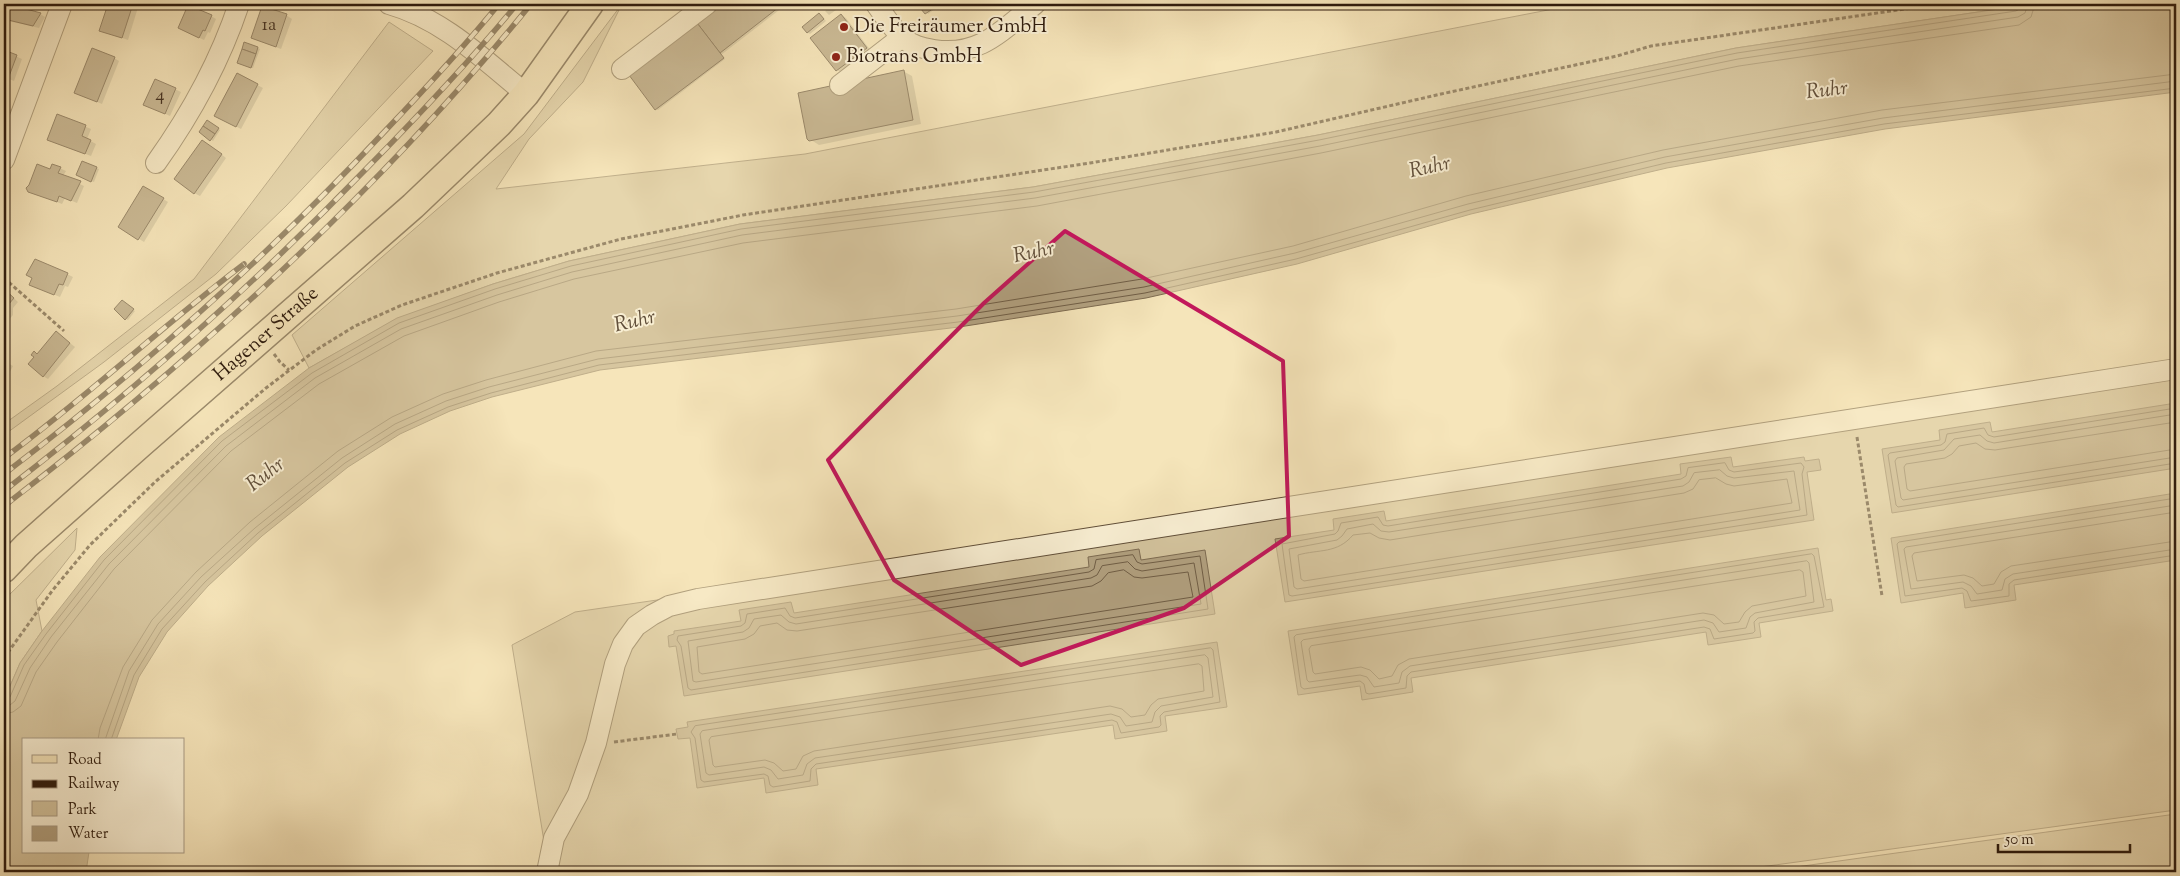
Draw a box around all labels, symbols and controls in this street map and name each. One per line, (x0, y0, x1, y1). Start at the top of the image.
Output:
house number: 1a (262, 13, 276, 39)
place label: Die Freiräumer GmbH (854, 13, 1047, 42)
marker: Die Freiräumer GmbH (838, 21, 850, 33)
place label: Biotrans GmbH (846, 43, 982, 72)
marker: Biotrans GmbH (830, 51, 842, 63)
water label: Ruhr (1805, 74, 1850, 108)
house number: 4 (155, 83, 165, 109)
water label: Ruhr (1407, 149, 1454, 187)
water label: Ruhr (1011, 234, 1058, 272)
street label: Hagener Straße (207, 280, 325, 389)
water label: Ruhr (611, 303, 659, 341)
water label: Ruhr (240, 450, 292, 500)
legend (22, 738, 185, 854)
text: Road (68, 750, 102, 771)
text: Railway (68, 774, 120, 795)
text: Park (68, 800, 97, 821)
scale bar (1998, 821, 2130, 853)
text: Water (68, 824, 109, 845)
text: 50 m (2004, 830, 2034, 851)

